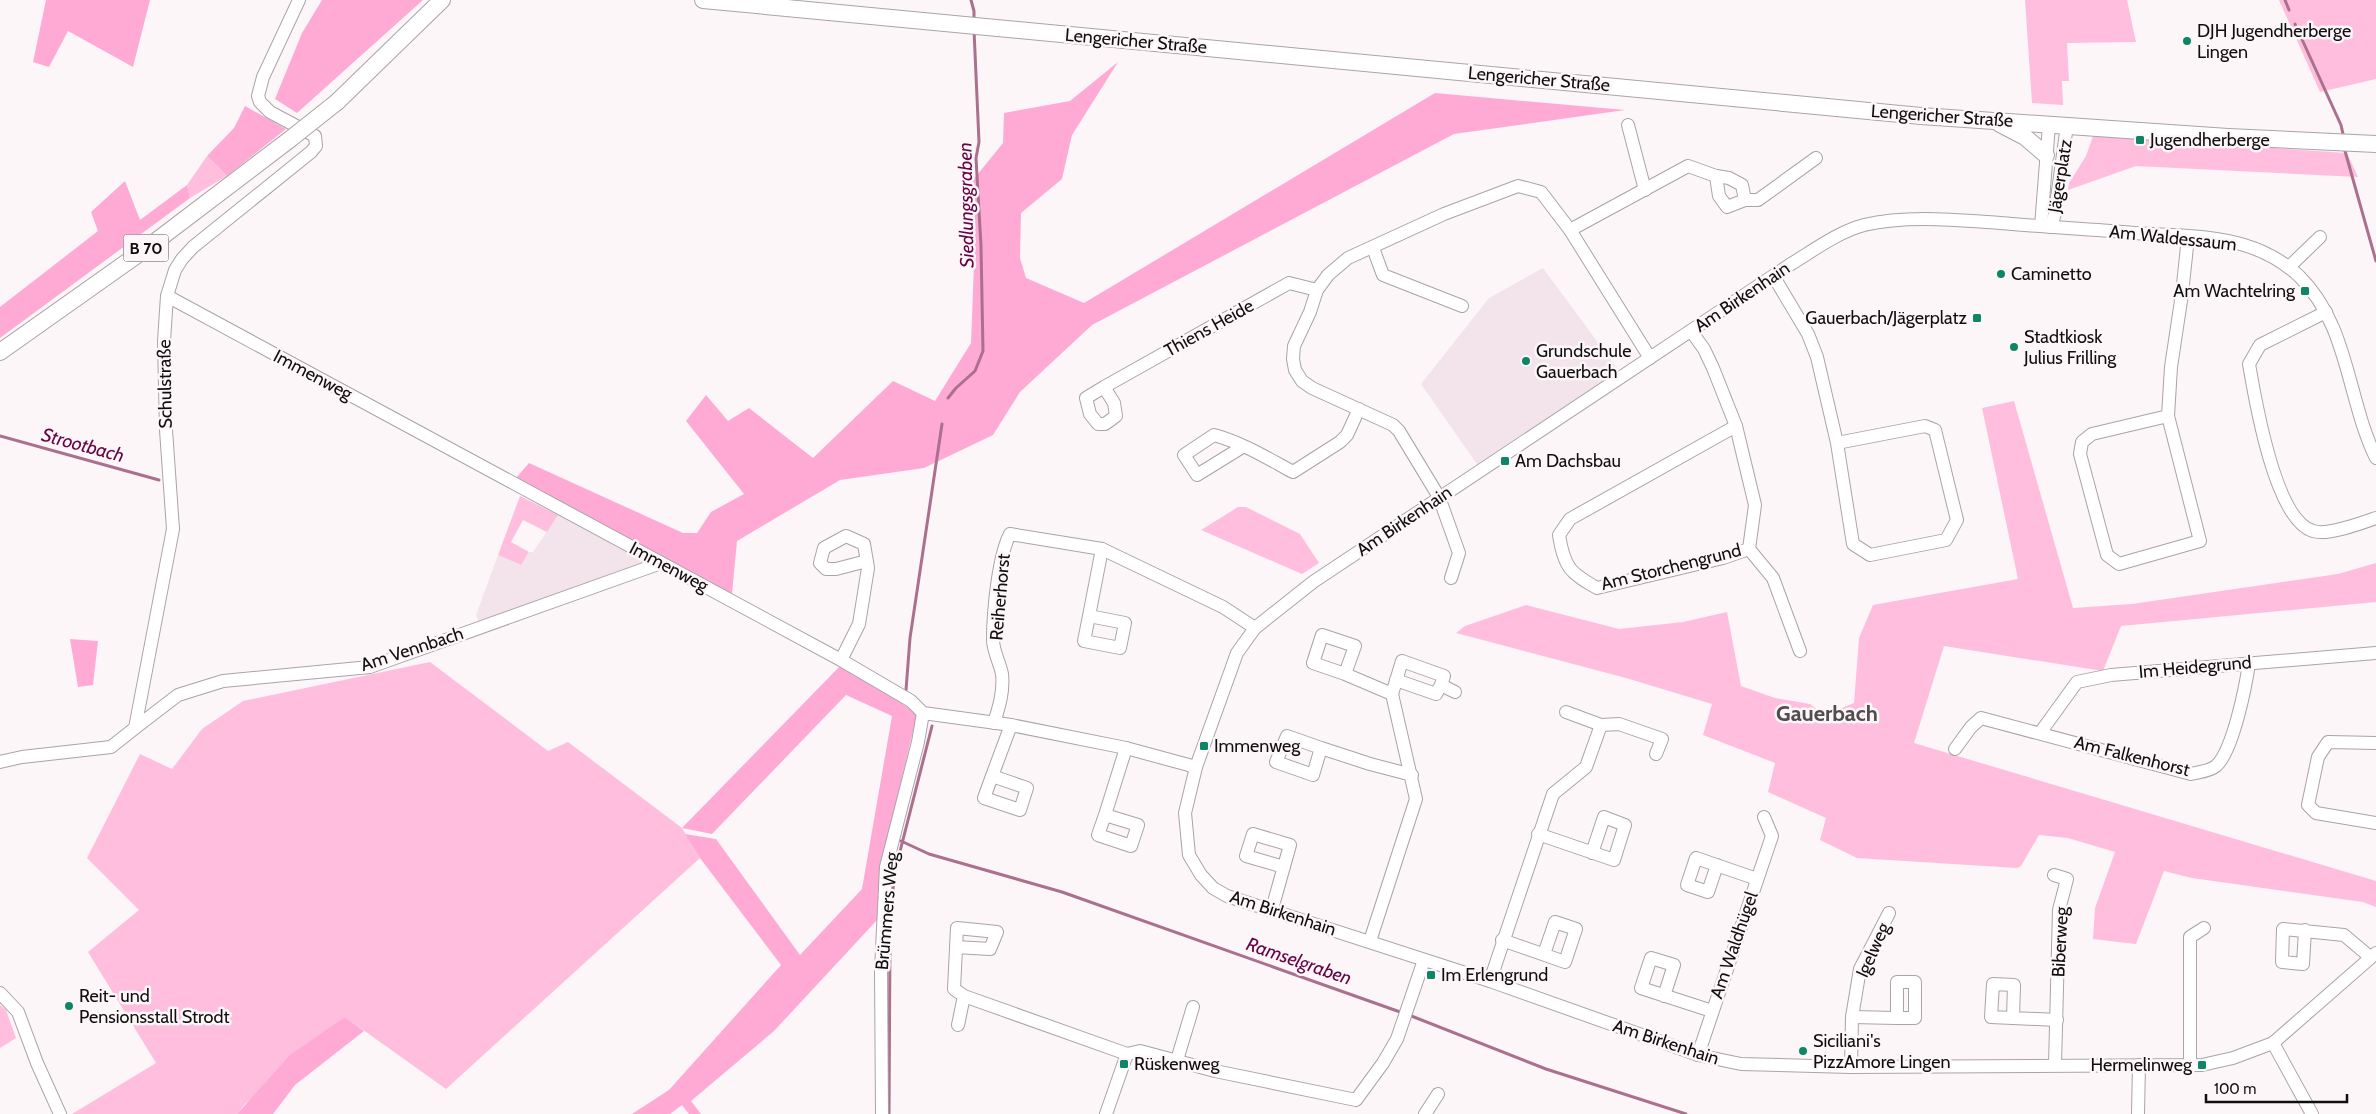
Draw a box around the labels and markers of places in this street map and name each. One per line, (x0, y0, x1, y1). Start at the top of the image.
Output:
place label: DJH Jugendherberge Lingen (2197, 20, 2351, 63)
marker: DJH Jugendherberge Lingen (2181, 35, 2193, 47)
place label: Jugendherberge (2149, 129, 2270, 151)
marker: Jugendherberge (2134, 134, 2146, 146)
place label: Caminetto (2011, 263, 2092, 285)
marker: Caminetto (1995, 268, 2007, 280)
place label: Am Wachtelring (2173, 280, 2296, 302)
marker: Am Wachtelring (2299, 285, 2311, 297)
place label: Gauerbach/Jägerplatz (1805, 307, 1968, 329)
marker: Gauerbach/Jägerplatz (1971, 312, 1983, 324)
place label: Stadtkiosk Julius Frilling (2023, 326, 2117, 369)
place label: Grundschule Gauerbach (1536, 340, 1631, 383)
marker: Stadtkiosk Julius Frilling (2008, 341, 2020, 353)
marker: Grundschule Gauerbach (1520, 355, 1532, 367)
place label: Am Dachsbau (1515, 450, 1621, 472)
marker: Am Dachsbau (1499, 455, 1511, 467)
place label: Immenweg (1214, 735, 1301, 757)
marker: Immenweg (1198, 740, 1210, 752)
place label: Im Erlengrund (1441, 964, 1548, 986)
marker: Im Erlengrund (1425, 969, 1437, 981)
place label: Reit- und Pensionsstall Strodt (79, 985, 229, 1028)
marker: Reit- und Pensionsstall Strodt (63, 1000, 75, 1012)
place label: Siciliani's PizzAmore Lingen (1813, 1030, 1951, 1073)
marker: Siciliani's PizzAmore Lingen (1797, 1045, 1809, 1057)
place label: Rüskenweg (1134, 1053, 1221, 1075)
place label: Hermelinweg (2091, 1054, 2193, 1076)
marker: Rüskenweg (1118, 1058, 1130, 1070)
marker: Hermelinweg (2196, 1059, 2208, 1071)

